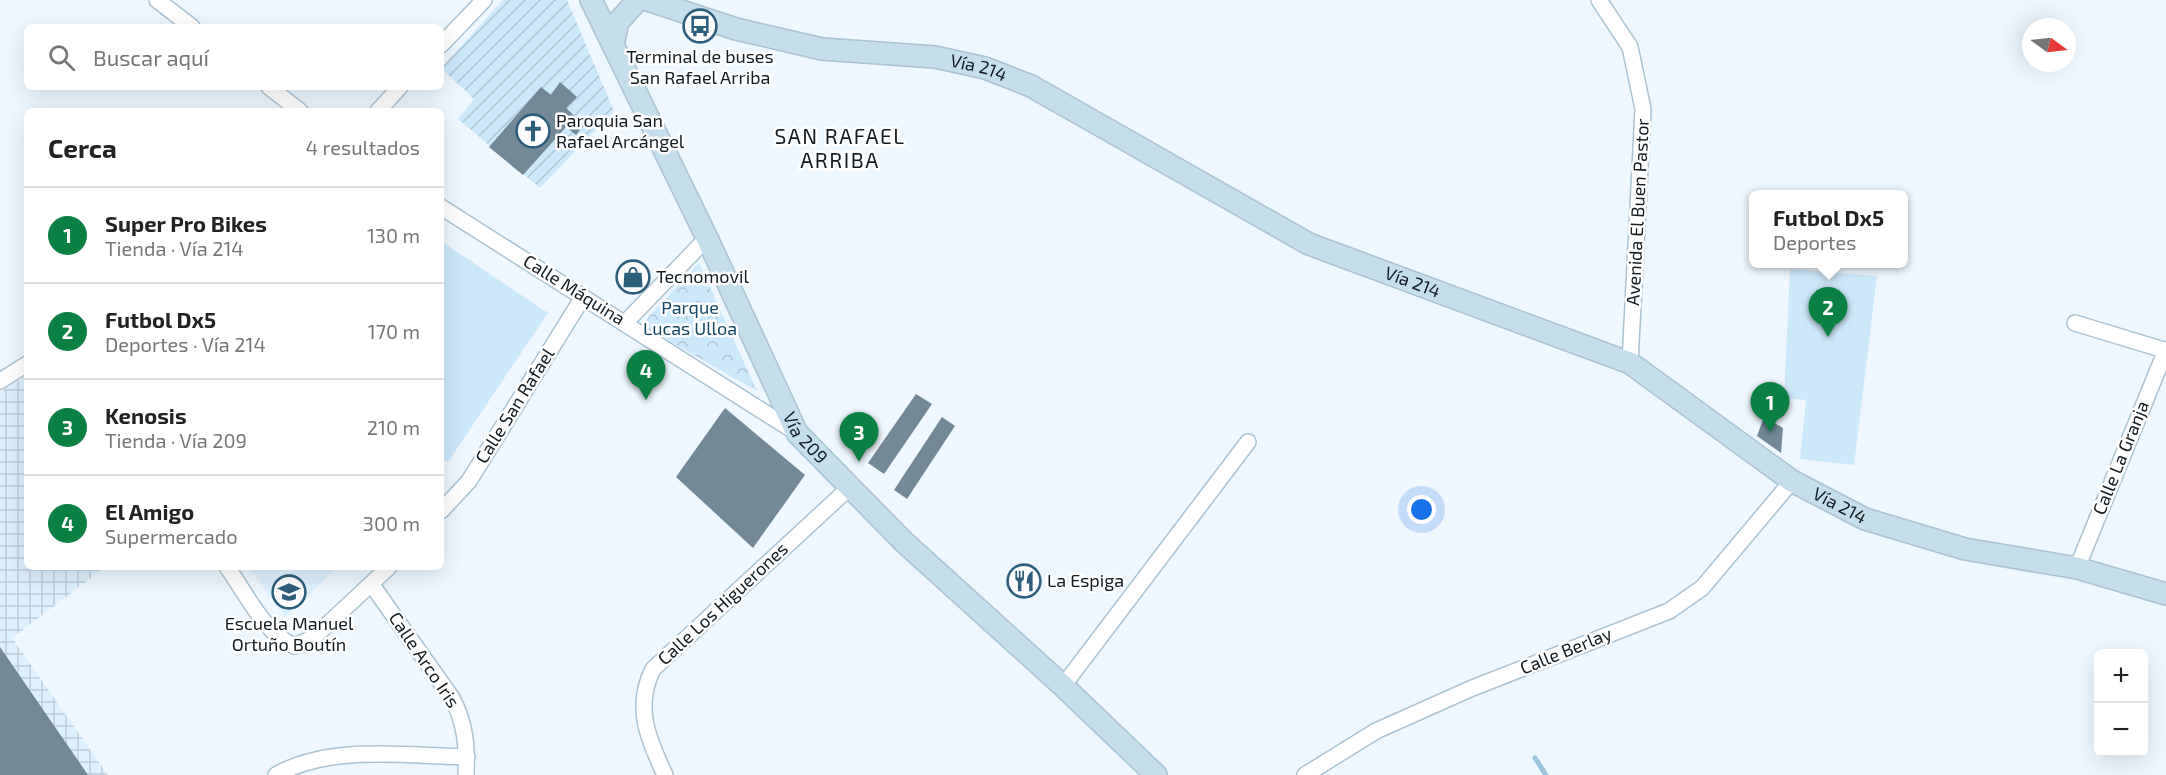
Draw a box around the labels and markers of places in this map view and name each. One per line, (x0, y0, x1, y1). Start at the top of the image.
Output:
bus stop icon: Terminal de buses San Rafael Arriba (682, 8, 718, 44)
place label: Terminal de buses San Rafael Arriba (626, 45, 774, 88)
place label: Paroquia San Rafael Arcángel (556, 109, 685, 152)
church icon: Paroquia San Rafael Arcángel (515, 113, 551, 149)
shop icon: Tecnomovil (615, 259, 651, 295)
place label: Tecnomovil (656, 265, 749, 287)
pin: 2 (1808, 288, 1848, 337)
pin: 4 (626, 350, 666, 400)
pin: 1 (1750, 382, 1790, 432)
pin: 3 (840, 412, 878, 462)
restaurant icon: La Espiga (1006, 563, 1042, 599)
place label: La Espiga (1047, 569, 1124, 591)
school or university icon: Escuela Manuel Ortuño Boutín (271, 574, 307, 610)
place label: Escuela Manuel Ortuño Boutín (225, 612, 354, 655)

